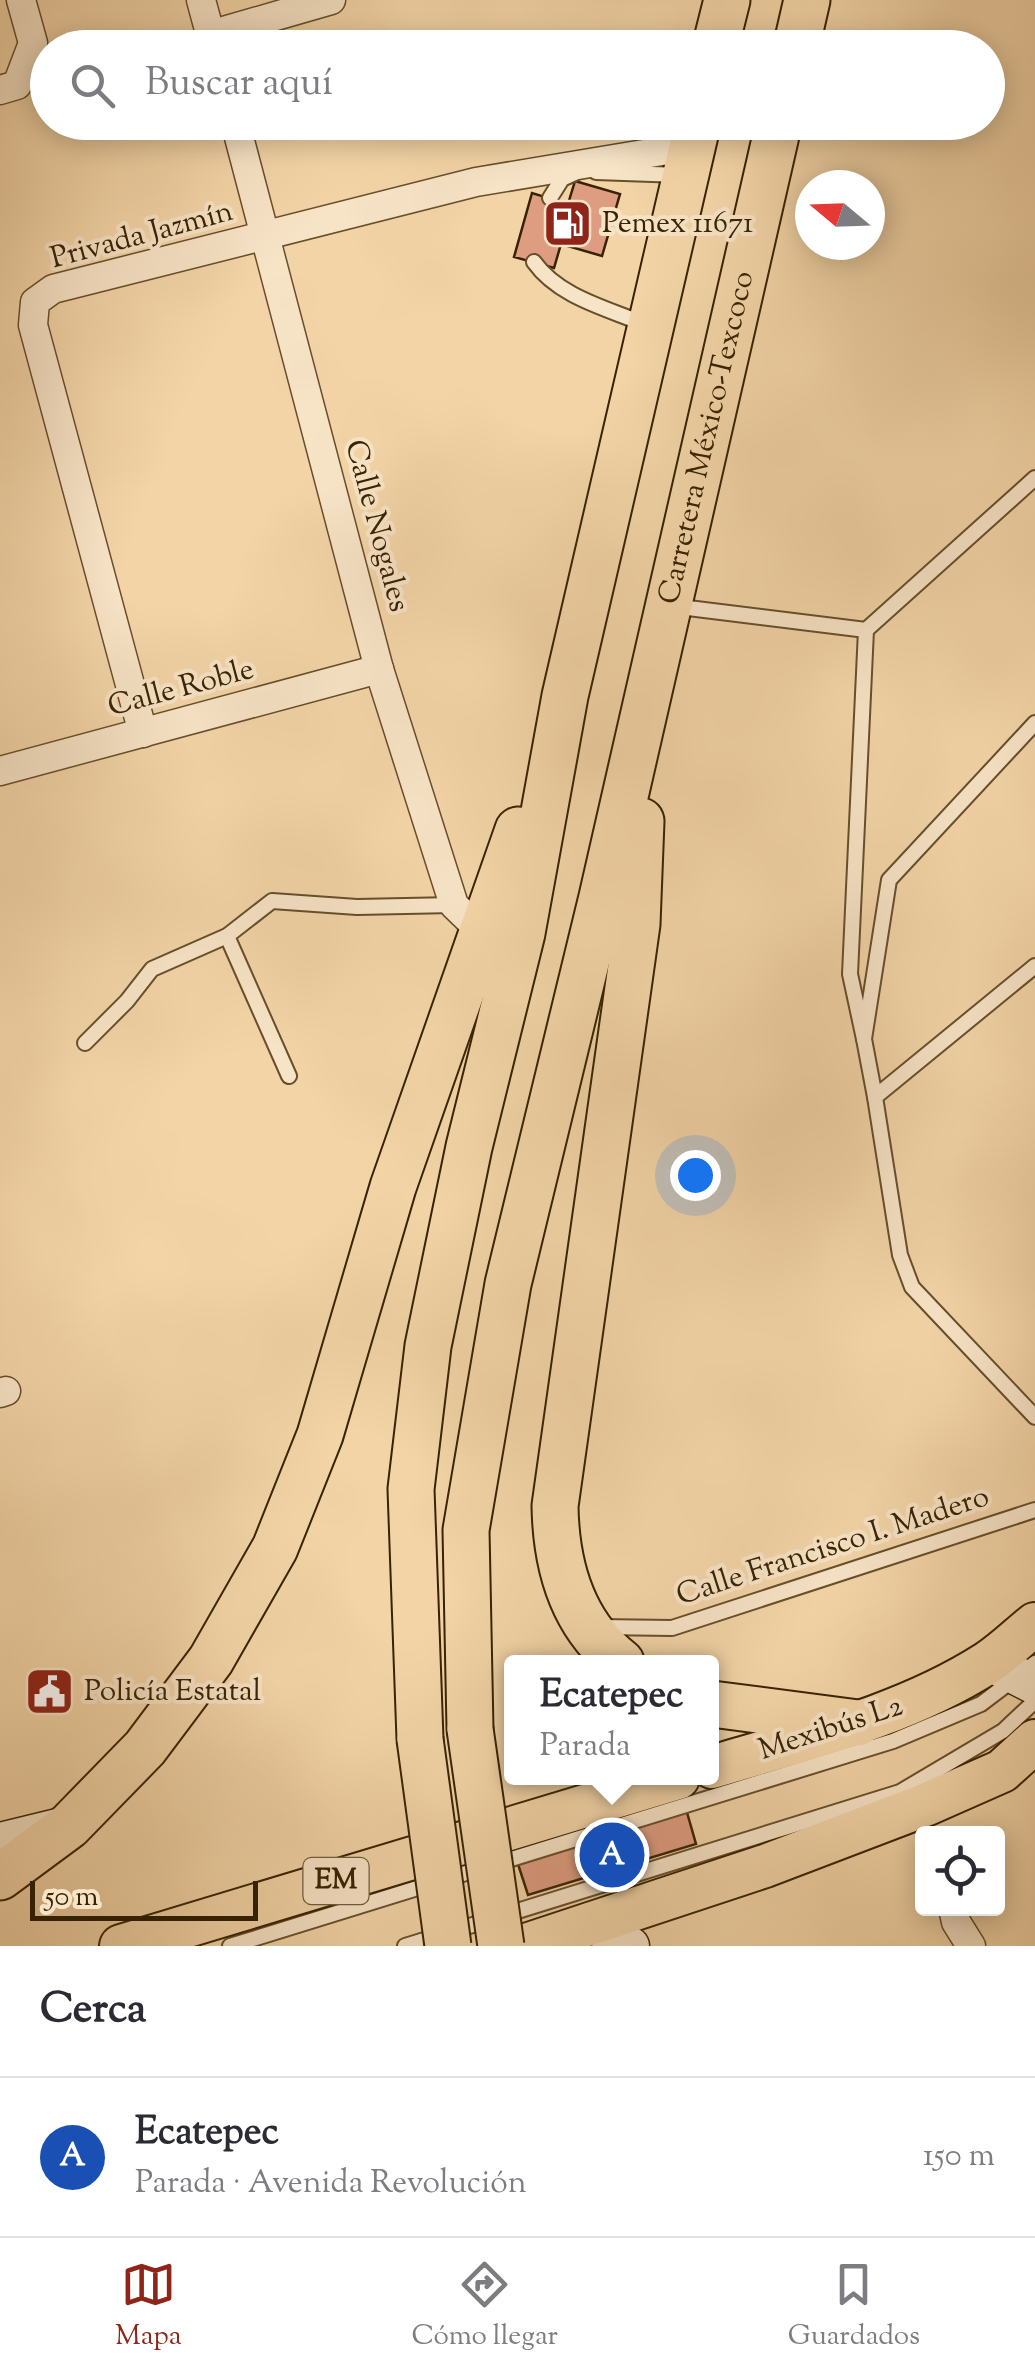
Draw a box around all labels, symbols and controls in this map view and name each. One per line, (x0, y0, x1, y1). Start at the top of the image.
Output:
search box (30, 30, 1005, 140)
icon: search (65, 58, 120, 113)
text: Buscar aquí (145, 58, 333, 112)
north arrow (795, 170, 885, 260)
street label: Privada Jazmín (46, 191, 238, 281)
fuel station icon: Pemex 11671 (541, 198, 593, 250)
place label: Pemex 11671 (602, 203, 753, 246)
street label: Carretera México-Texcoco (648, 267, 766, 609)
street label: Calle Nogales (332, 435, 420, 617)
street label: Calle Roble (103, 649, 259, 729)
your location (670, 1150, 721, 1201)
street label: Calle Francisco I. Madero (671, 1476, 995, 1618)
popup (504, 1655, 719, 1785)
public building icon: Policía Estatal (23, 1666, 75, 1718)
text: Ecatepec (540, 1670, 683, 1724)
place label: Policía Estatal (84, 1671, 261, 1714)
street label: Mexibús L2 (753, 1685, 909, 1773)
text: Parada (540, 1724, 631, 1770)
pin: A (580, 1818, 644, 1892)
map controls (915, 1826, 1005, 1916)
button: locate (915, 1826, 1005, 1916)
road number: EM (304, 1858, 368, 1904)
scale bar (30, 1876, 258, 1920)
text: 50 m (45, 1878, 99, 1918)
text: Cerca (40, 1981, 146, 2041)
text: Ecatepec (135, 2107, 279, 2161)
text: A (60, 2134, 85, 2180)
text: 150 m (923, 2134, 995, 2180)
text: Parada · Avenida Revolución (135, 2161, 527, 2207)
tab: Mapa (115, 2257, 182, 2357)
tab: Cómo llegar (412, 2257, 558, 2357)
tab: Guardados (788, 2257, 920, 2357)

